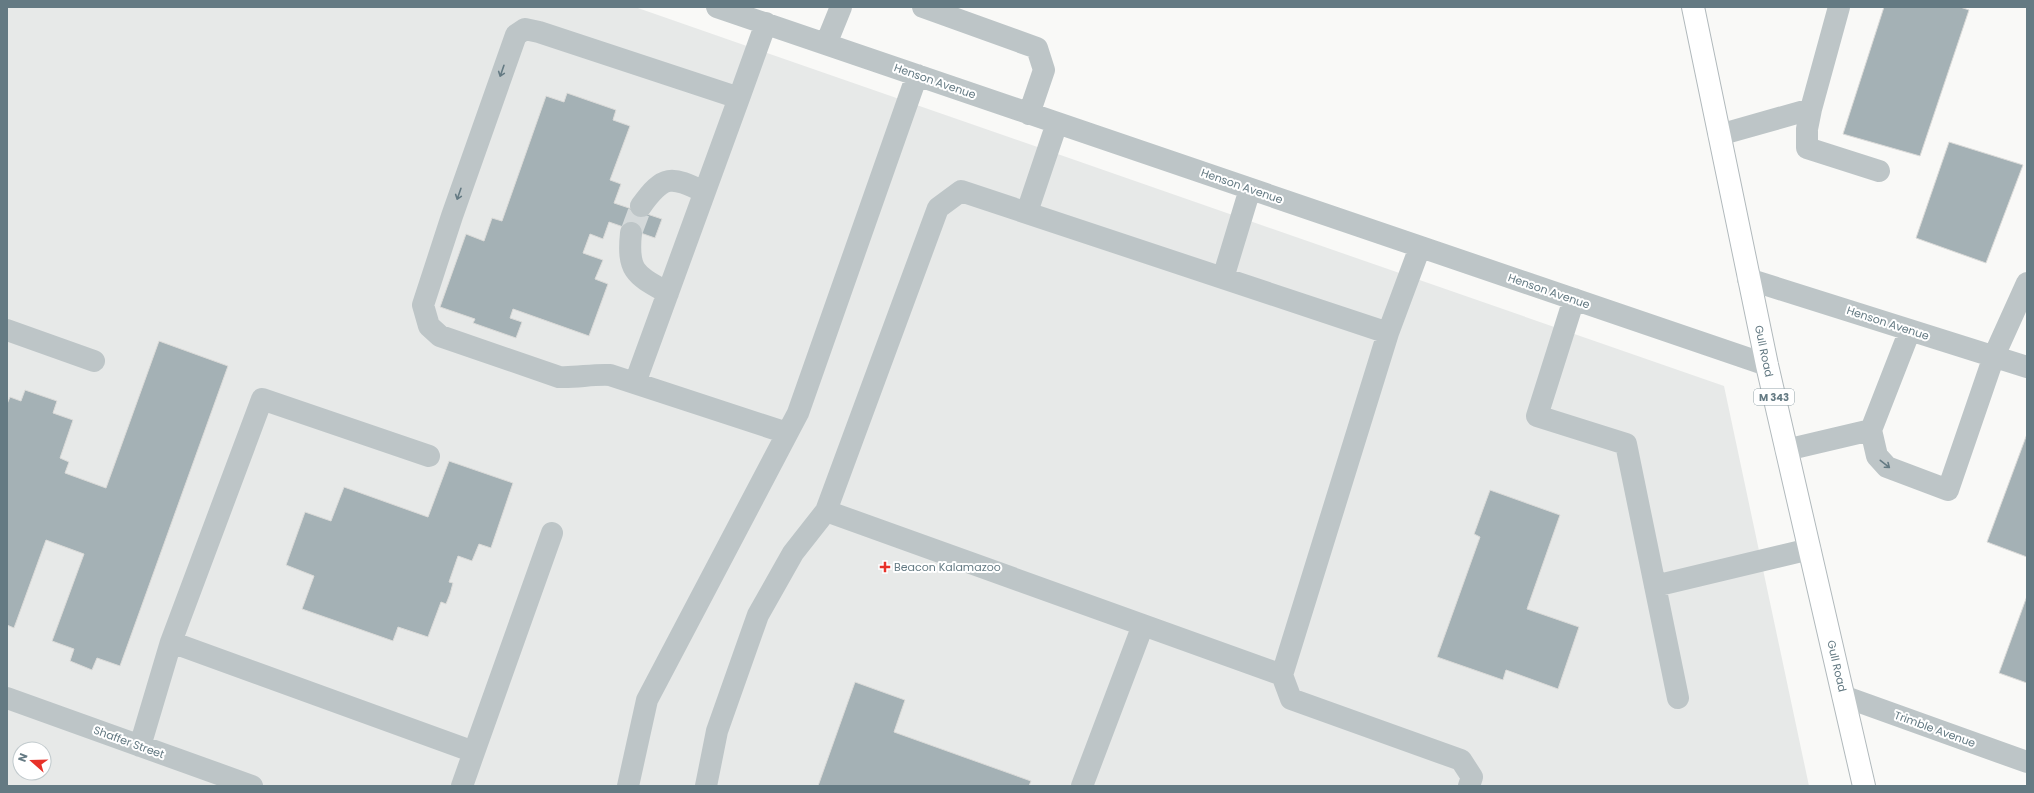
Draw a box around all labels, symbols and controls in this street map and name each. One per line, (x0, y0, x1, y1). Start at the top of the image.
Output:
street label: Henson Avenue (892, 60, 978, 103)
one-way arrow (498, 65, 506, 77)
street label: Henson Avenue (1199, 165, 1285, 208)
one-way arrow (455, 188, 463, 200)
street label: Henson Avenue (1506, 270, 1592, 313)
street label: Henson Avenue (1845, 302, 1931, 344)
street label: Gull Road (1751, 324, 1777, 378)
road number: M 343 (1754, 389, 1794, 405)
one-way arrow (1880, 460, 1891, 468)
place label: Beacon Kalamazoo (894, 559, 1001, 575)
marker: Beacon Kalamazoo (879, 561, 891, 573)
street label: Gull Road (1823, 639, 1851, 693)
street label: Trimble Avenue (1892, 707, 1978, 751)
street label: Shaffer Street (91, 722, 167, 762)
north arrow (12, 741, 52, 781)
text: N (14, 751, 32, 764)

